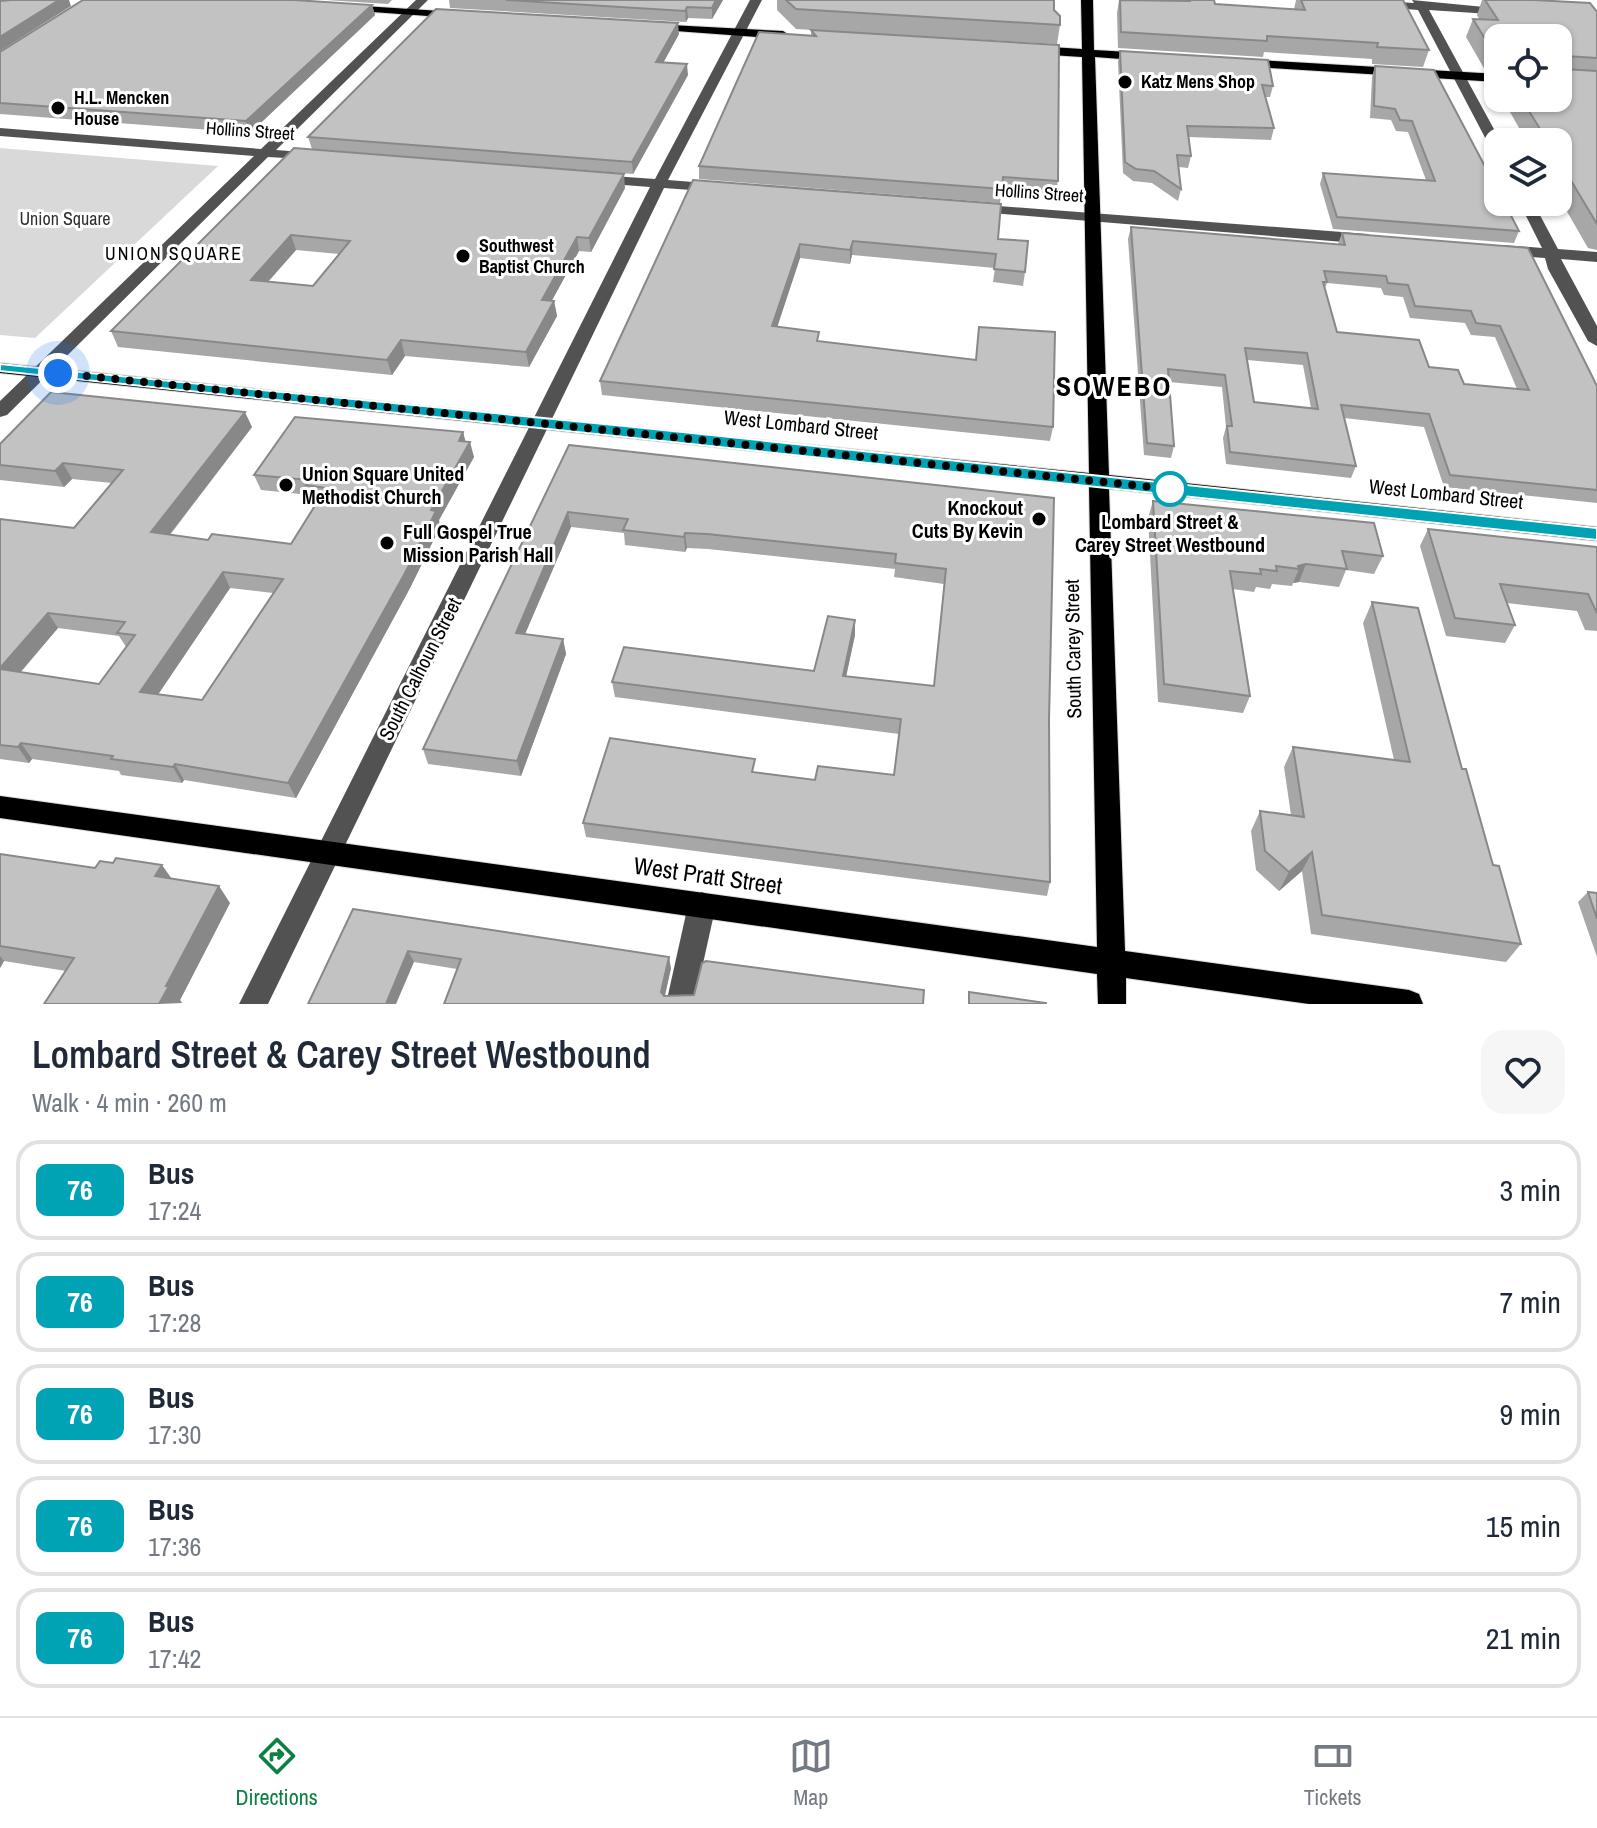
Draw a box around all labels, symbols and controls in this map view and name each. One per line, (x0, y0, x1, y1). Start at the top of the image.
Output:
map controls (1484, 24, 1572, 216)
button: locate (1484, 24, 1572, 112)
place label: Katz Mens Shop (1141, 69, 1255, 94)
marker: Katz Mens Shop (1116, 73, 1134, 91)
place label: H.L. Mencken House (74, 85, 169, 131)
marker: H.L. Mencken House (49, 99, 67, 117)
street label: Hollins Street (205, 115, 295, 146)
button: layers (1484, 128, 1572, 216)
street label: Hollins Street (994, 177, 1084, 208)
park label: Union Square (19, 206, 111, 231)
place label: Southwest Baptist Church (479, 233, 585, 279)
district label: UNION SQUARE (105, 241, 243, 266)
marker: Southwest Baptist Church (454, 247, 472, 265)
your location (38, 353, 78, 393)
district label: SOWEBO (1056, 367, 1172, 405)
street label: West Lombard Street (723, 403, 880, 446)
place label: Union Square United Methodist Church (302, 460, 464, 510)
marker: Lombard Street & Carey Street Westbound (1153, 472, 1187, 506)
street label: West Lombard Street (1368, 472, 1525, 515)
marker: Union Square United Methodist Church (277, 476, 295, 494)
place label: Knockout Cuts By Kevin (912, 494, 1024, 544)
place label: Lombard Street & Carey Street Westbound (1075, 508, 1265, 558)
marker: Knockout Cuts By Kevin (1030, 510, 1048, 528)
place label: Full Gospel True Mission Parish Hall (403, 518, 553, 568)
marker: Full Gospel True Mission Parish Hall (378, 534, 396, 552)
street label: South Carey Street (1058, 579, 1087, 719)
street label: South Calhoun Street (372, 592, 467, 745)
street label: West Pratt Street (632, 849, 785, 901)
text: Lombard Street & Carey Street Westbound (32, 1029, 651, 1080)
button: heart (1481, 1030, 1565, 1114)
text: Walk · 4 min · 260 m (32, 1085, 227, 1120)
text: Bus (148, 1153, 194, 1193)
text: 3 min (1499, 1170, 1561, 1210)
text: 76 (67, 1171, 93, 1209)
text: 17:24 (148, 1193, 201, 1228)
text: Bus (148, 1265, 194, 1305)
text: 7 min (1499, 1282, 1561, 1322)
text: 76 (67, 1283, 93, 1321)
text: 17:28 (148, 1305, 201, 1340)
text: Bus (148, 1377, 194, 1417)
text: 9 min (1499, 1394, 1561, 1434)
text: 76 (67, 1395, 93, 1433)
text: 17:30 (148, 1417, 201, 1452)
text: Bus (148, 1489, 194, 1529)
text: 15 min (1486, 1506, 1561, 1546)
text: 76 (67, 1507, 93, 1545)
text: 17:36 (148, 1529, 201, 1564)
text: Bus (148, 1601, 194, 1641)
text: 21 min (1486, 1618, 1561, 1658)
text: 76 (67, 1619, 93, 1657)
text: 17:42 (148, 1641, 201, 1676)
tab: Directions (236, 1734, 318, 1812)
tab: Map (789, 1734, 833, 1812)
tab: Tickets (1304, 1734, 1361, 1812)

